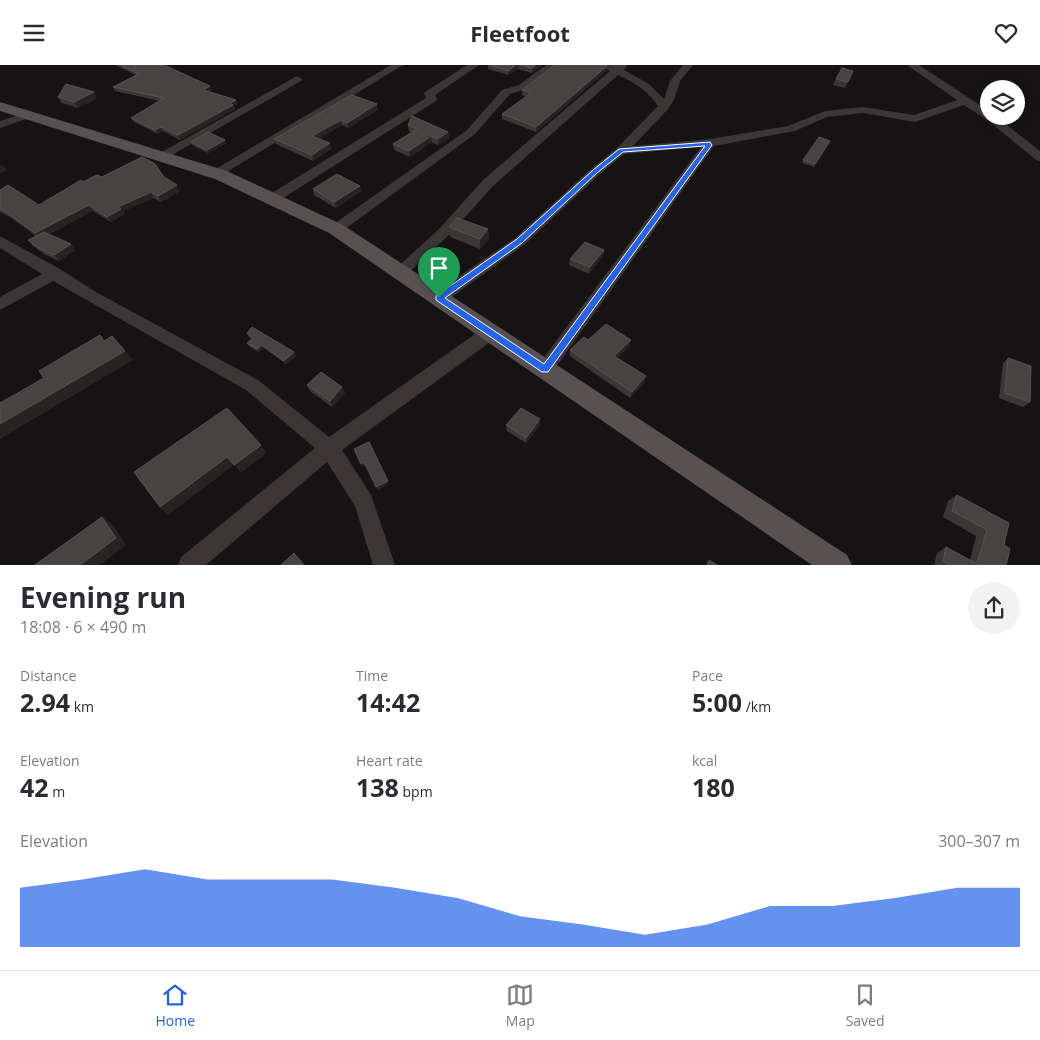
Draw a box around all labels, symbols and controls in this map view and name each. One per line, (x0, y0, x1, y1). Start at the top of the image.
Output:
text: Fleetfoot (470, 18, 570, 48)
icon: menu (20, 19, 48, 47)
icon: heart (992, 19, 1020, 47)
map controls (980, 80, 1025, 125)
button: layers (980, 80, 1025, 125)
pin (418, 247, 460, 298)
icon: arrive (425, 254, 453, 282)
text: Evening run (20, 578, 186, 616)
button: share (968, 582, 1020, 634)
text: 18:08 · 6 × 490 m (20, 616, 146, 638)
text: Distance (20, 666, 76, 685)
text: Time (356, 666, 388, 685)
text: Pace (692, 666, 723, 685)
text: 2.94 (20, 685, 70, 719)
text: 14:42 (356, 685, 420, 719)
text: 5:00 (692, 685, 742, 719)
text: km (70, 697, 94, 716)
text: /km (742, 697, 771, 716)
text: Elevation (20, 751, 79, 770)
text: Heart rate (356, 751, 423, 770)
text: kcal (692, 751, 717, 770)
text: 42 (20, 770, 49, 804)
text: 138 (356, 770, 399, 804)
text: 180 (692, 770, 735, 804)
text: m (49, 782, 65, 801)
text: bpm (399, 782, 433, 801)
text: Elevation (20, 830, 88, 852)
text: 300–307 m (938, 830, 1020, 852)
tab: Home (155, 981, 195, 1030)
tab: Map (506, 981, 535, 1030)
tab: Saved (846, 981, 885, 1030)

